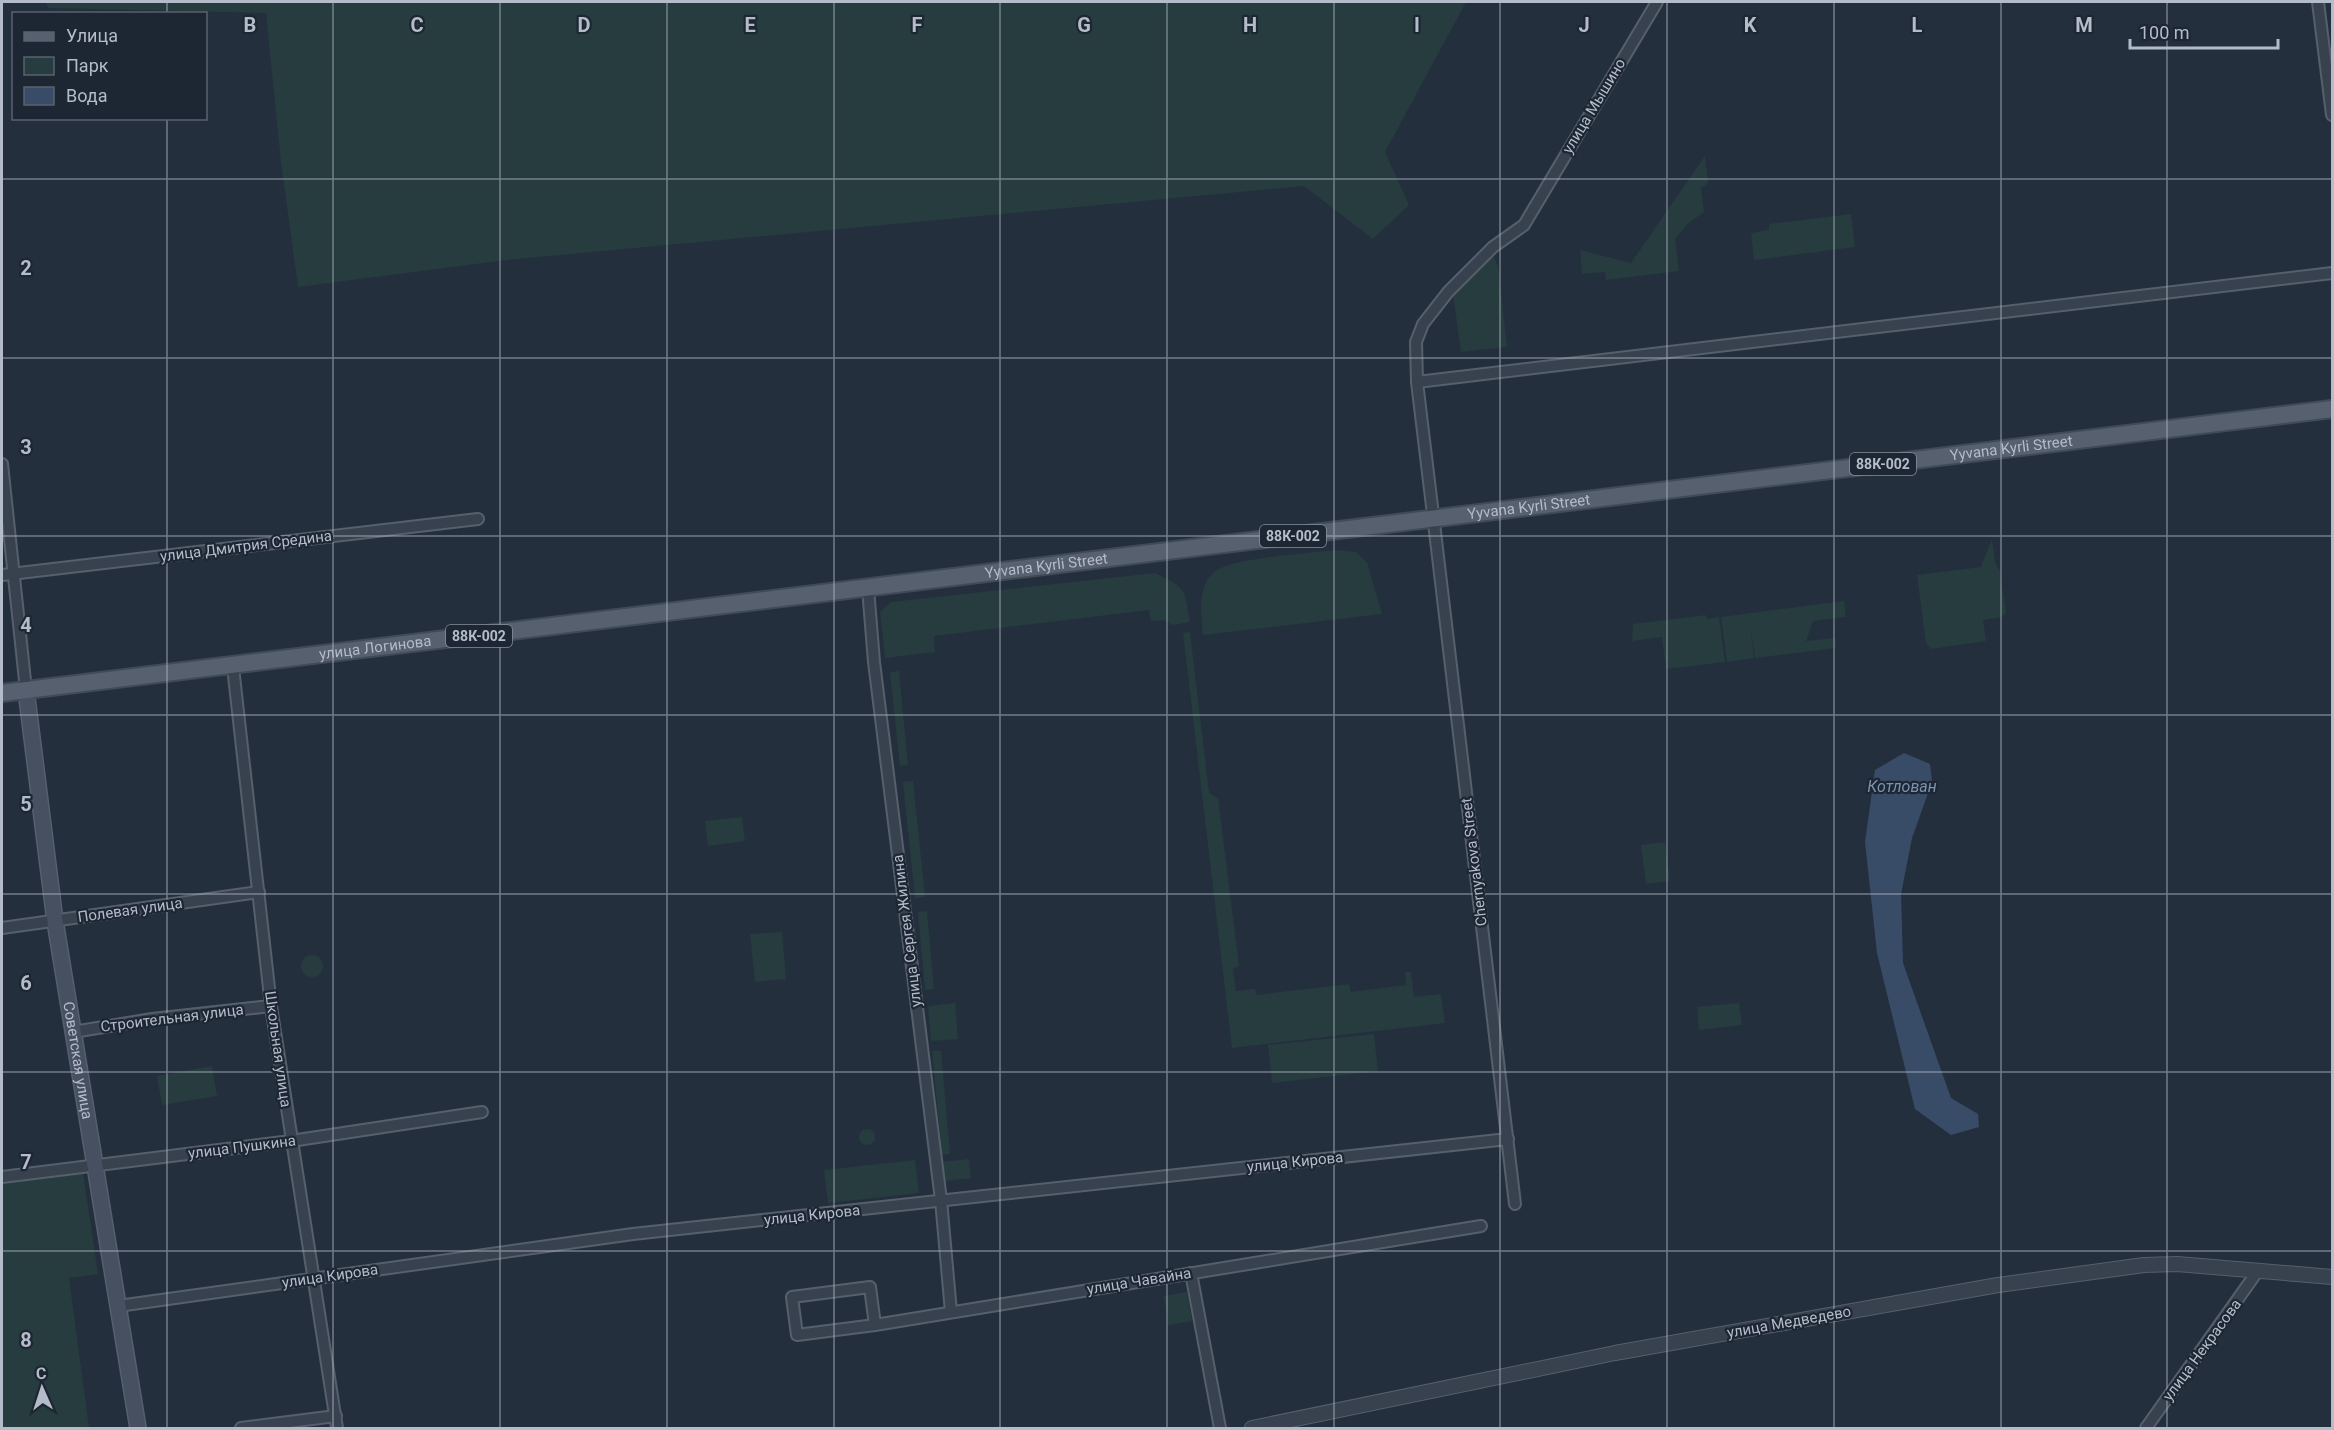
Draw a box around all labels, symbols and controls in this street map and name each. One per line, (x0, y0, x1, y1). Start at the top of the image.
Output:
legend (12, 12, 207, 120)
scale bar (2130, 12, 2278, 50)
text: B (244, 13, 256, 37)
text: C (410, 13, 424, 37)
text: D (578, 13, 591, 37)
text: E (744, 13, 756, 37)
text: F (912, 13, 923, 37)
text: G (1077, 13, 1091, 37)
text: H (1243, 13, 1257, 37)
text: I (1414, 13, 1420, 37)
text: J (1578, 13, 1590, 37)
text: K (1744, 13, 1757, 37)
text: L (1912, 13, 1923, 37)
text: M (2075, 13, 2093, 37)
text: 100 m (2139, 22, 2190, 43)
text: Улица (66, 25, 118, 46)
text: Парк (66, 55, 109, 76)
street label: улица Мышино (1559, 55, 1629, 157)
text: Вода (66, 85, 108, 106)
text: 2 (20, 256, 32, 280)
street label: Yyvana Kyrli Street (1949, 432, 2074, 465)
text: 3 (20, 435, 32, 459)
road number: 88К-002 (1850, 453, 1916, 475)
street label: Yyvana Kyrli Street (1466, 490, 1591, 523)
road number: 88К-002 (1260, 525, 1326, 547)
street label: улица Дмитрия Средина (159, 527, 333, 565)
street label: Yyvana Kyrli Street (984, 549, 1109, 582)
text: 4 (20, 613, 32, 637)
road number: 88К-002 (446, 625, 512, 647)
street label: улица Логинова (318, 632, 432, 663)
water label: Котлован (1867, 777, 1937, 796)
text: 5 (20, 792, 32, 816)
street label: Chernyakova Street (1457, 797, 1491, 927)
street label: улица Сергея Жилина (889, 854, 925, 1008)
street label: Полевая улица (76, 894, 184, 926)
text: 6 (20, 971, 32, 995)
street label: Школьная улица (261, 990, 295, 1108)
street label: Советская улица (59, 1000, 96, 1120)
street label: Строительная улица (99, 1000, 245, 1036)
street label: улица Пушкина (187, 1131, 297, 1163)
street label: улица Кирова (1246, 1148, 1344, 1176)
text: 7 (20, 1150, 32, 1174)
street label: улица Кирова (763, 1201, 861, 1229)
street label: улица Кирова (281, 1260, 379, 1292)
street label: улица Чавайна (1085, 1264, 1193, 1298)
street label: улица Некрасова (2159, 1296, 2245, 1404)
street label: улица Медведево (1726, 1302, 1852, 1342)
text: 8 (20, 1328, 32, 1352)
north arrow (12, 1358, 72, 1418)
text: С (36, 1364, 47, 1383)

